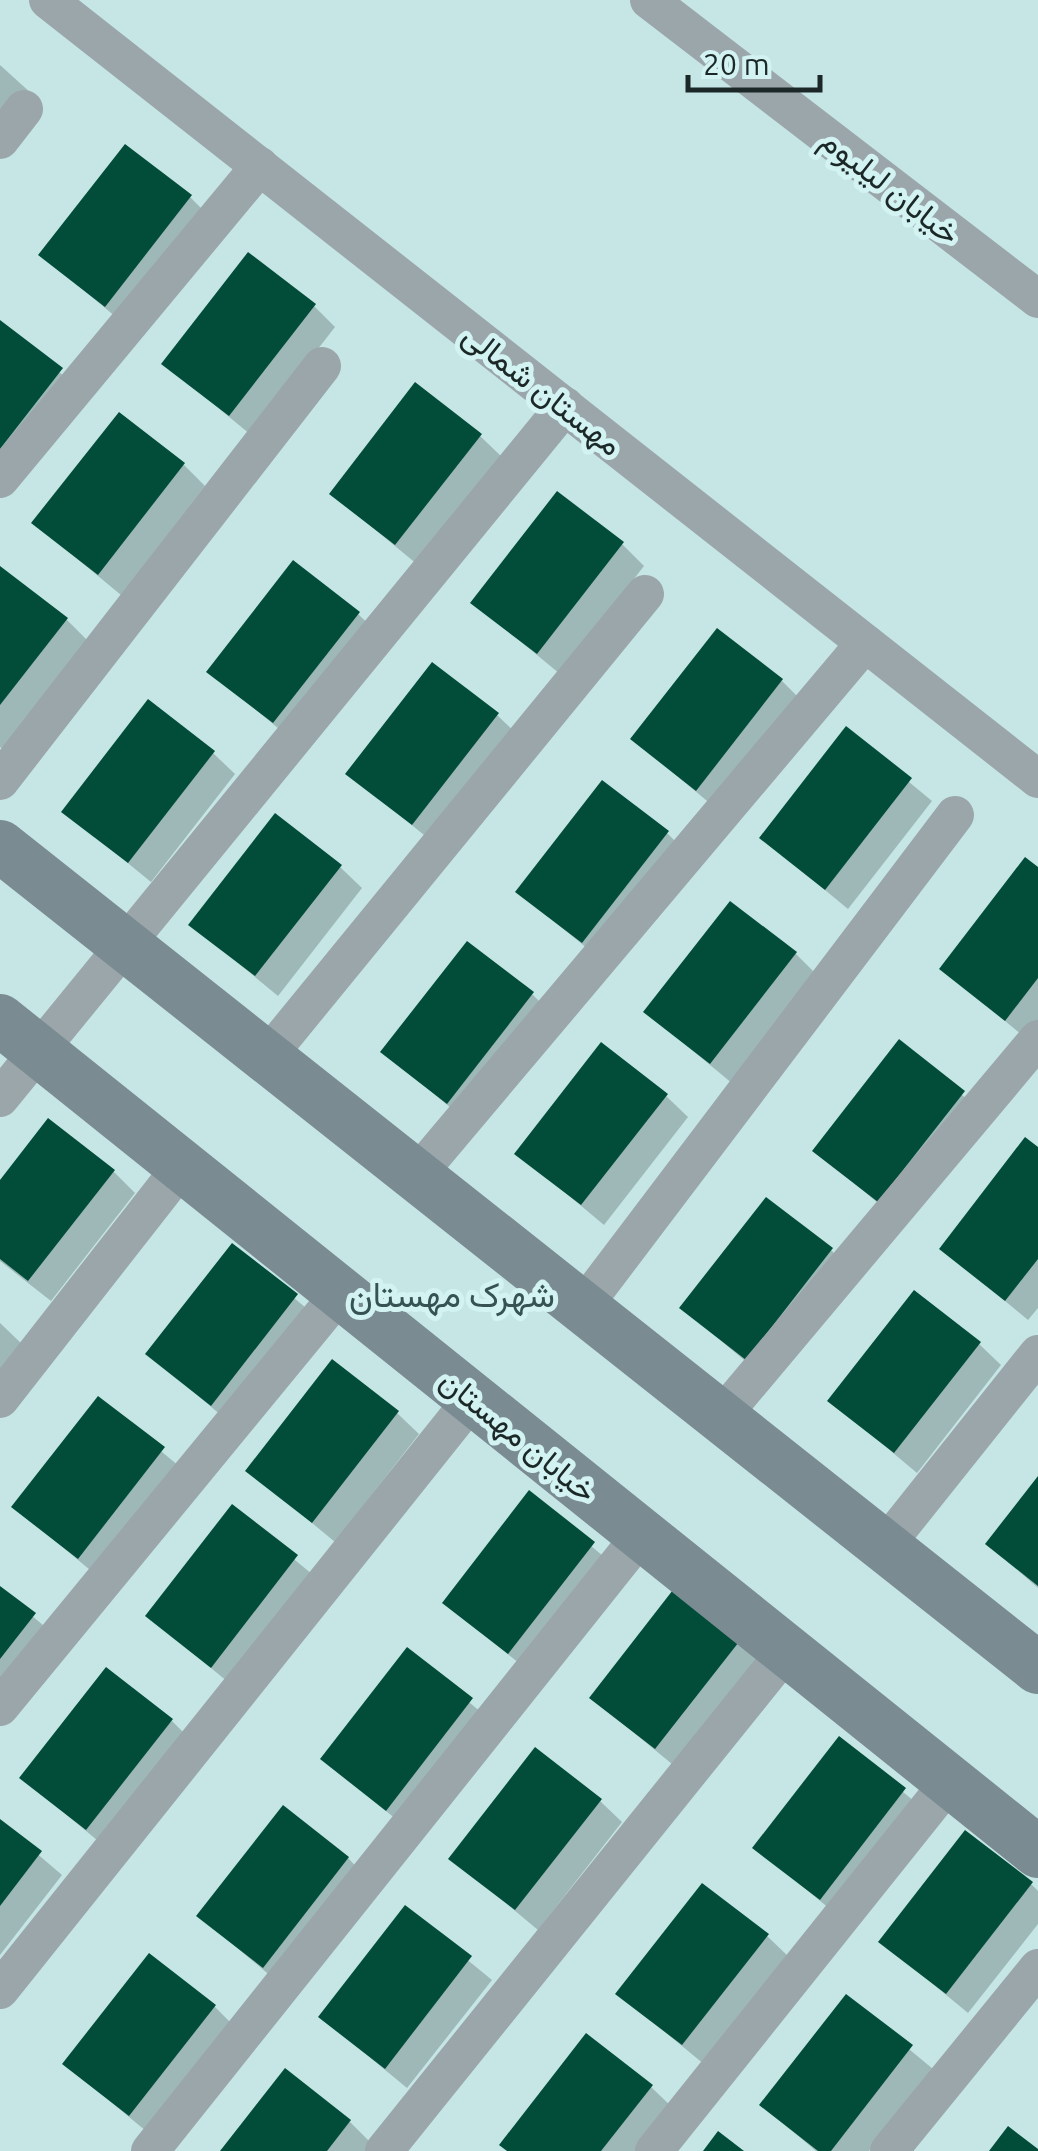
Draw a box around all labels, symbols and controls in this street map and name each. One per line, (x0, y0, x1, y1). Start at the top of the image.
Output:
scale bar (688, 30, 820, 92)
text: 20 m (703, 47, 770, 81)
street label: خیابان لیلیوم (812, 121, 967, 254)
street label: مهستان شمالی (455, 316, 630, 465)
district label: شهرک مهستان (349, 1274, 555, 1317)
street label: خیابان مهستان (432, 1361, 604, 1511)

